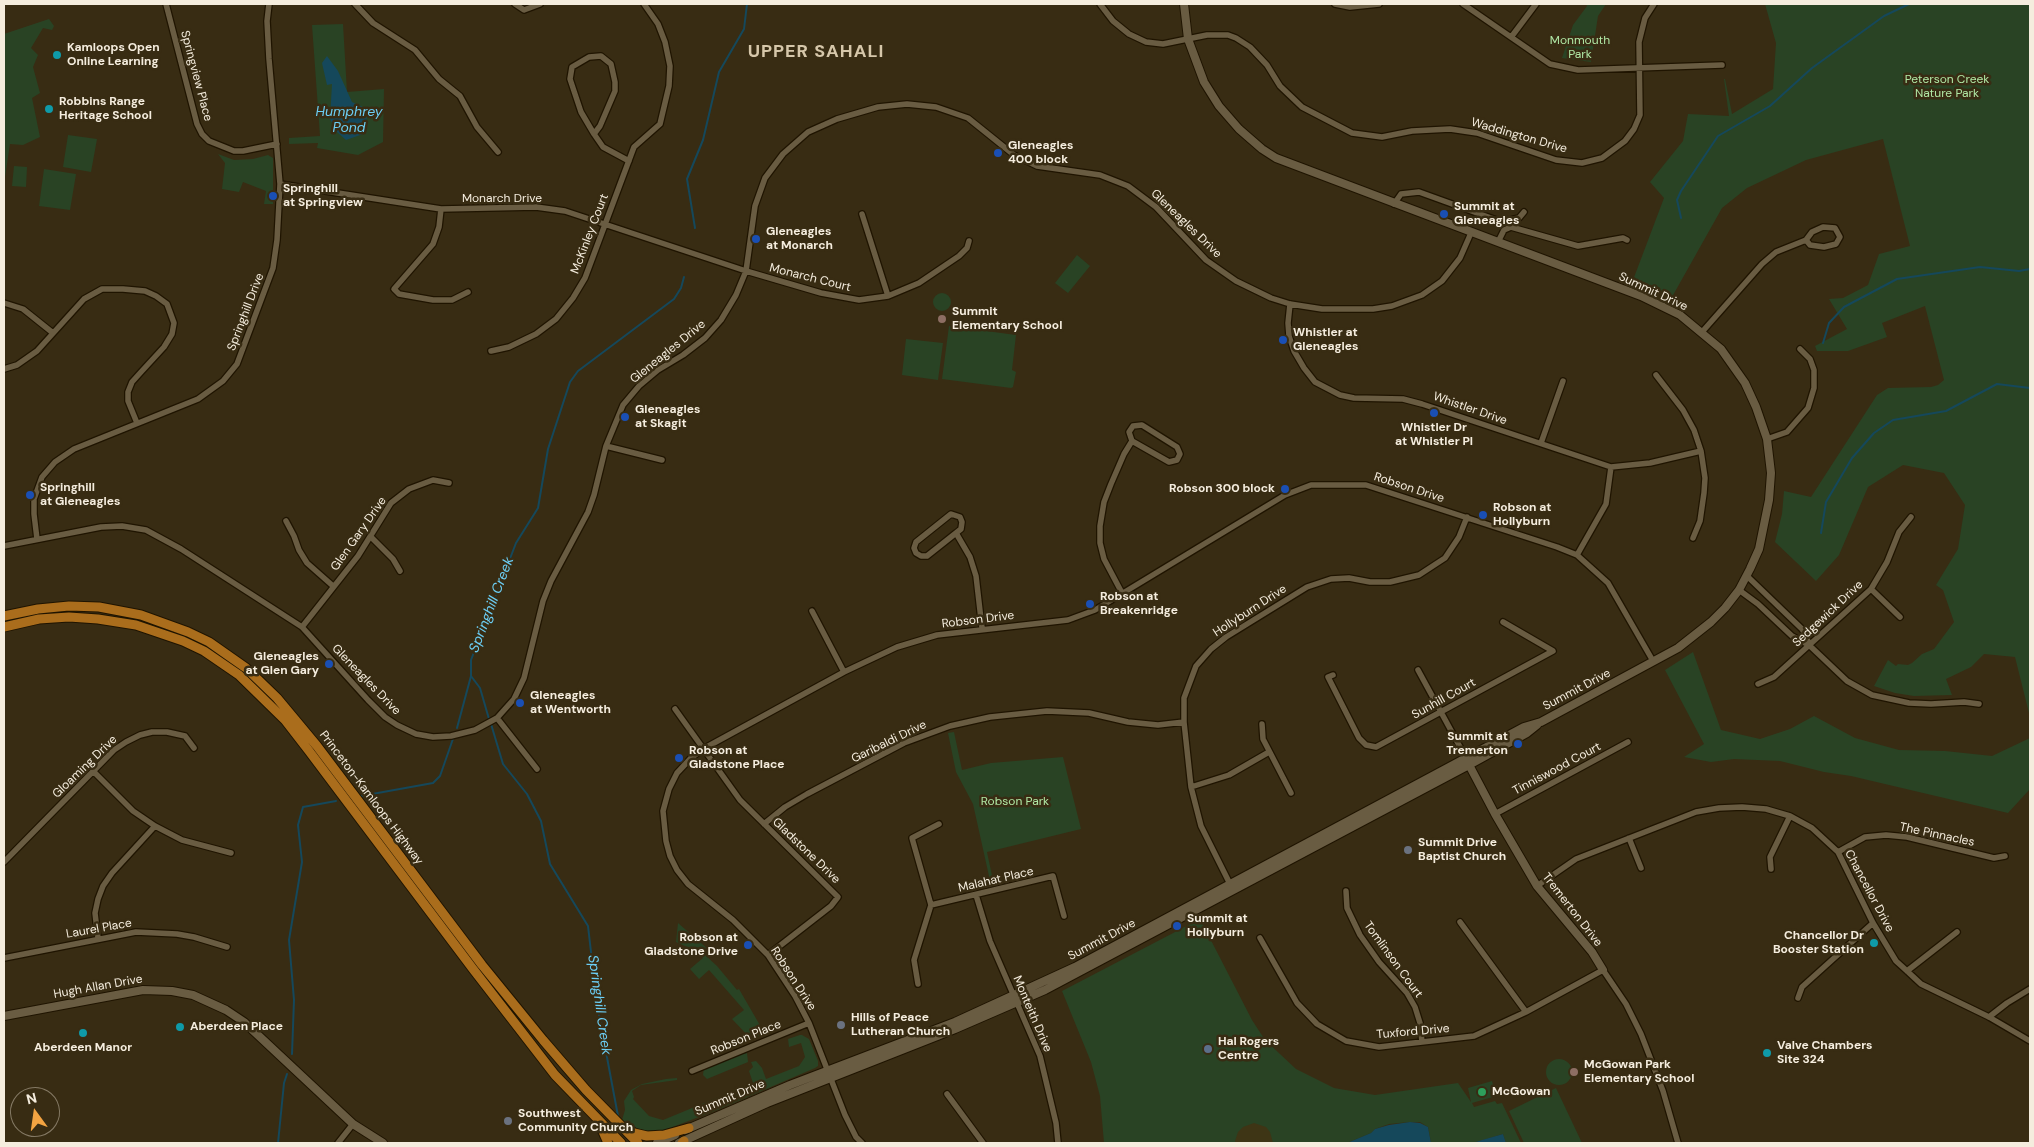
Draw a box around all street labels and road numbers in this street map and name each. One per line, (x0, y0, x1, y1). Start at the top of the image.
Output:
street label: Springview Place (177, 29, 215, 123)
street label: Waddington Drive (1469, 115, 1569, 157)
street label: Gleneagles Drive (1148, 187, 1224, 261)
street label: Monarch Drive (462, 192, 542, 206)
street label: McKinley Court (568, 192, 612, 276)
street label: Monarch Court (768, 261, 852, 295)
street label: Summit Drive (1616, 270, 1690, 314)
street label: Springhill Drive (225, 271, 267, 353)
street label: Gleneagles Drive (627, 317, 709, 387)
street label: Whistler Drive (1431, 390, 1509, 428)
street label: Robson Drive (1372, 470, 1446, 506)
street label: Glen Gary Drive (328, 494, 390, 574)
street label: Sedgewick Drive (1790, 578, 1866, 650)
street label: Hollyburn Drive (1211, 582, 1289, 640)
street label: Robson Drive (941, 608, 1015, 632)
street label: Gleneagles Drive (329, 642, 403, 718)
street label: Summit Drive (1541, 666, 1613, 714)
street label: Sunhill Court (1410, 676, 1478, 722)
street label: Garibaldi Drive (849, 718, 929, 766)
street label: Princeton-Kamloops Highway (316, 728, 426, 868)
street label: Gloaming Drive (50, 733, 120, 801)
street label: Tinniswood Court (1510, 740, 1604, 798)
street label: Gladstone Drive (769, 815, 843, 887)
street label: The Pinnacles (1898, 820, 1976, 850)
street label: Chancellor Drive (1841, 847, 1897, 935)
street label: Malahat Place (957, 864, 1035, 896)
street label: Tremerton Drive (1539, 870, 1605, 950)
street label: Laurel Place (65, 916, 133, 942)
street label: Summit Drive (1066, 916, 1138, 964)
street label: Tomlinson Court (1360, 919, 1426, 1001)
street label: Robson Drive (767, 944, 819, 1014)
street label: Hugh Allan Drive (52, 972, 144, 1002)
street label: Monteith Drive (1009, 974, 1055, 1054)
street label: Robson Place (709, 1017, 783, 1059)
street label: Tuxford Drive (1376, 1022, 1450, 1042)
street label: Summit Drive (693, 1077, 767, 1119)

